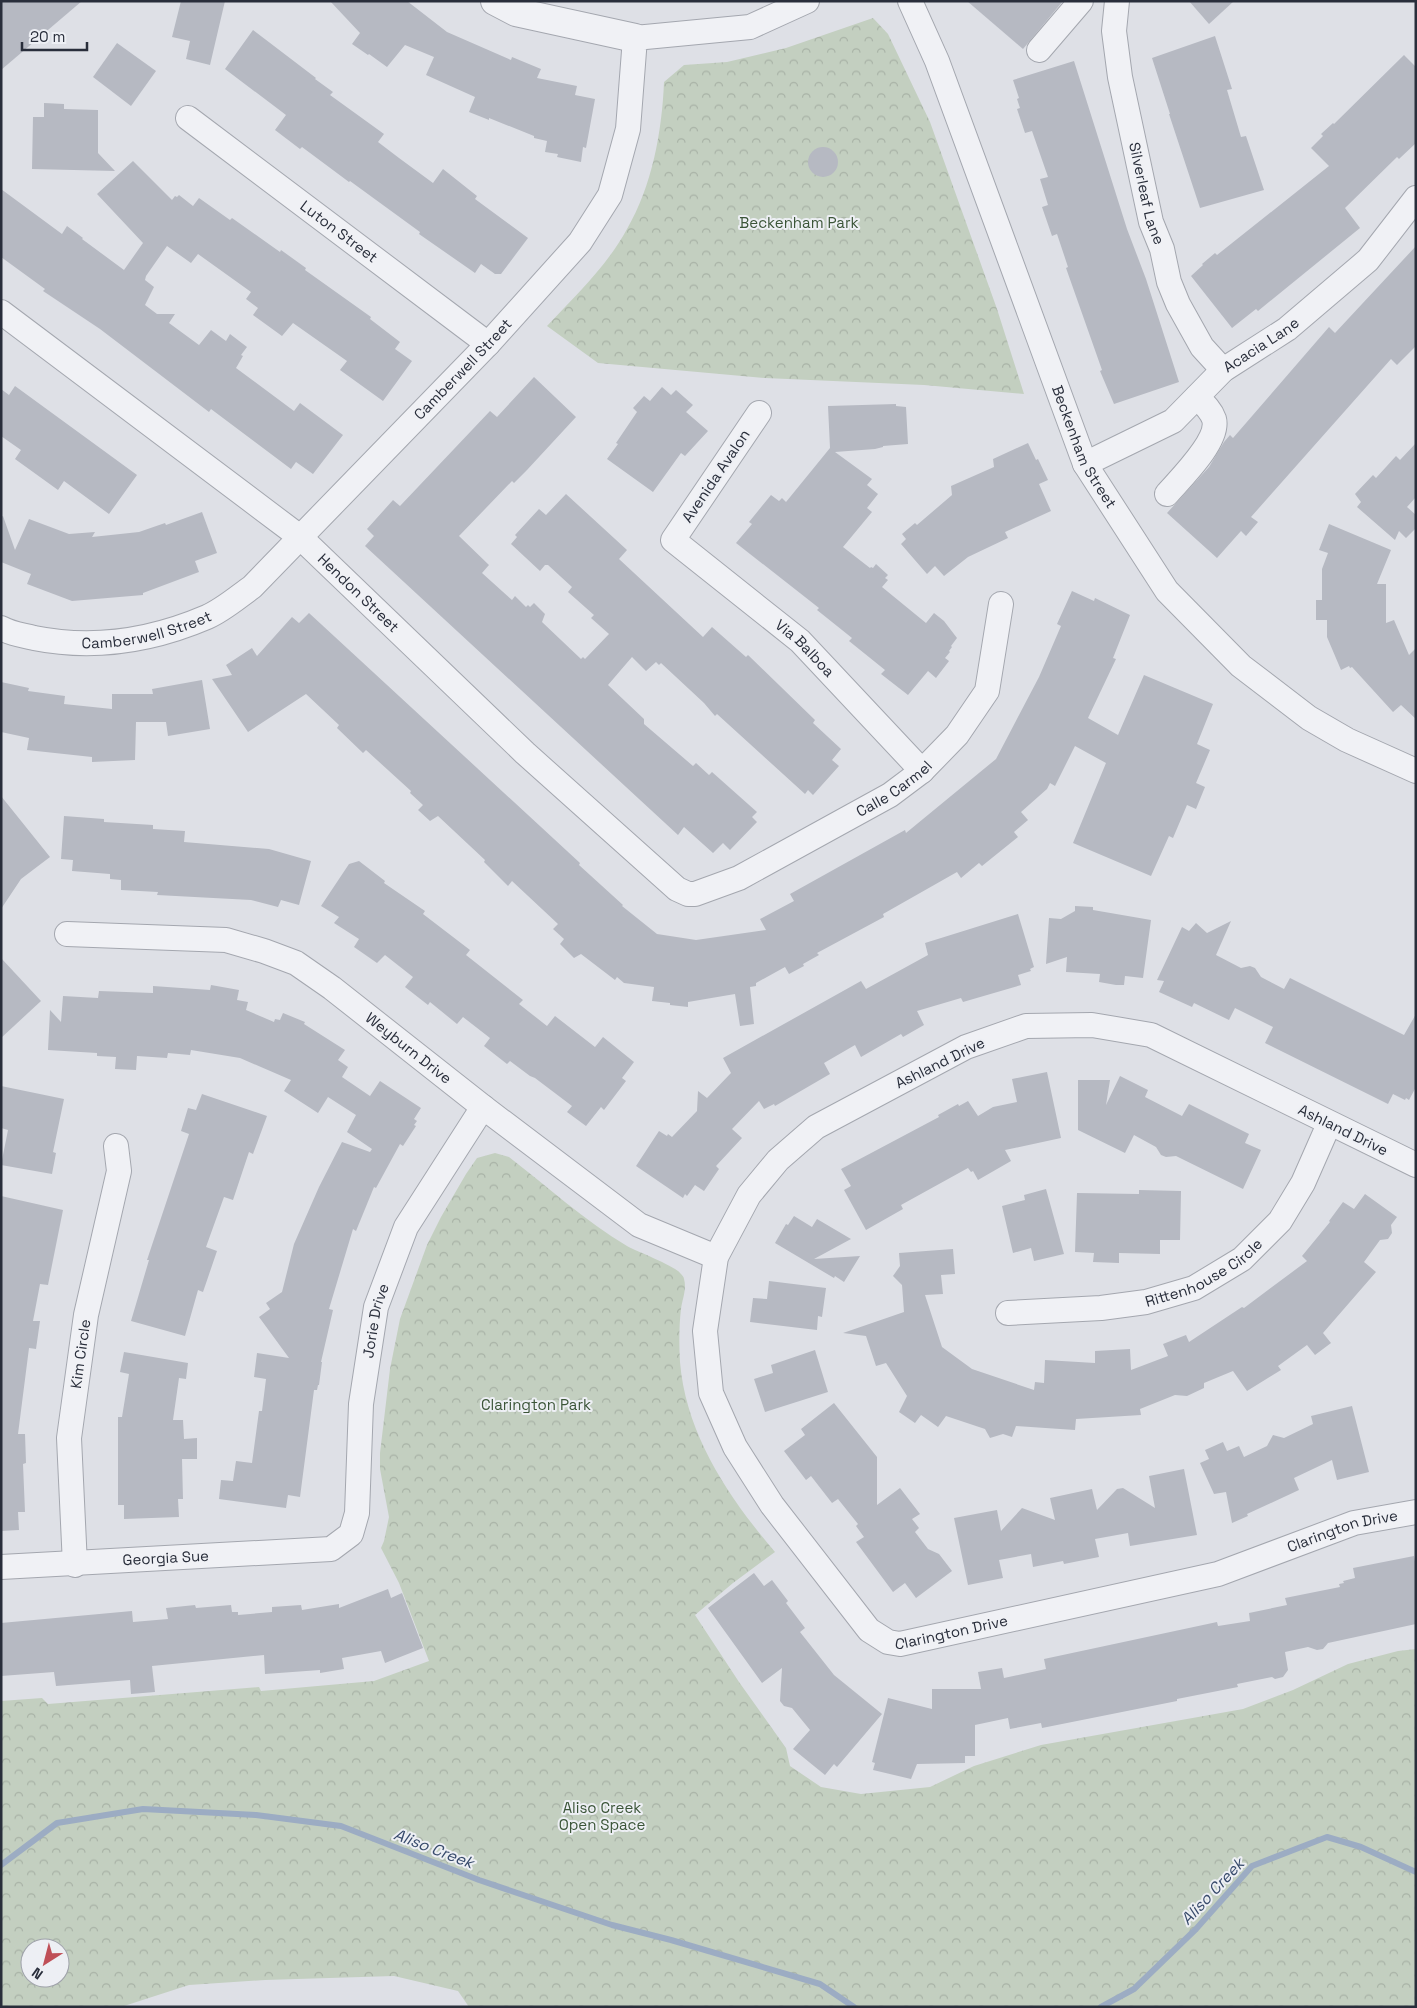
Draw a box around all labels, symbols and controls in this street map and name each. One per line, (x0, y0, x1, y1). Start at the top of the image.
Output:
scale bar (22, 20, 88, 52)
text: 20 m (30, 27, 65, 46)
street label: Silverleaf Lane (1125, 140, 1169, 247)
street label: Luton Street (297, 196, 382, 267)
park label: Beckenham Park (739, 213, 859, 232)
street label: Acacia Lane (1219, 313, 1303, 376)
street label: Camberwell Street (410, 314, 516, 424)
street label: Beckenham Street (1048, 382, 1121, 512)
street label: Avenida Avalon (677, 425, 754, 526)
street label: Hendon Street (314, 549, 403, 636)
street label: Camberwell Street (81, 606, 214, 652)
street label: Via Balboa (771, 615, 839, 681)
street label: Calle Carmel (853, 756, 936, 821)
street label: Weyburn Drive (362, 1008, 456, 1088)
street label: Ashland Drive (892, 1033, 988, 1092)
street label: Ashland Drive (1295, 1100, 1391, 1160)
street label: Rittenhouse Circle (1143, 1234, 1266, 1311)
street label: Jorie Drive (358, 1281, 393, 1359)
street label: Kim Circle (66, 1318, 94, 1390)
park label: Clarington Park (481, 1395, 591, 1414)
street label: Clarington Drive (1284, 1505, 1399, 1556)
street label: Georgia Sue (122, 1546, 210, 1569)
street label: Clarington Drive (894, 1611, 1010, 1654)
park label: Aliso Creek Open Space (559, 1798, 645, 1834)
water label: Aliso Creek (391, 1824, 479, 1874)
water label: Aliso Creek (1176, 1852, 1250, 1929)
north arrow (20, 1938, 70, 1988)
text: N (28, 1963, 46, 1984)

